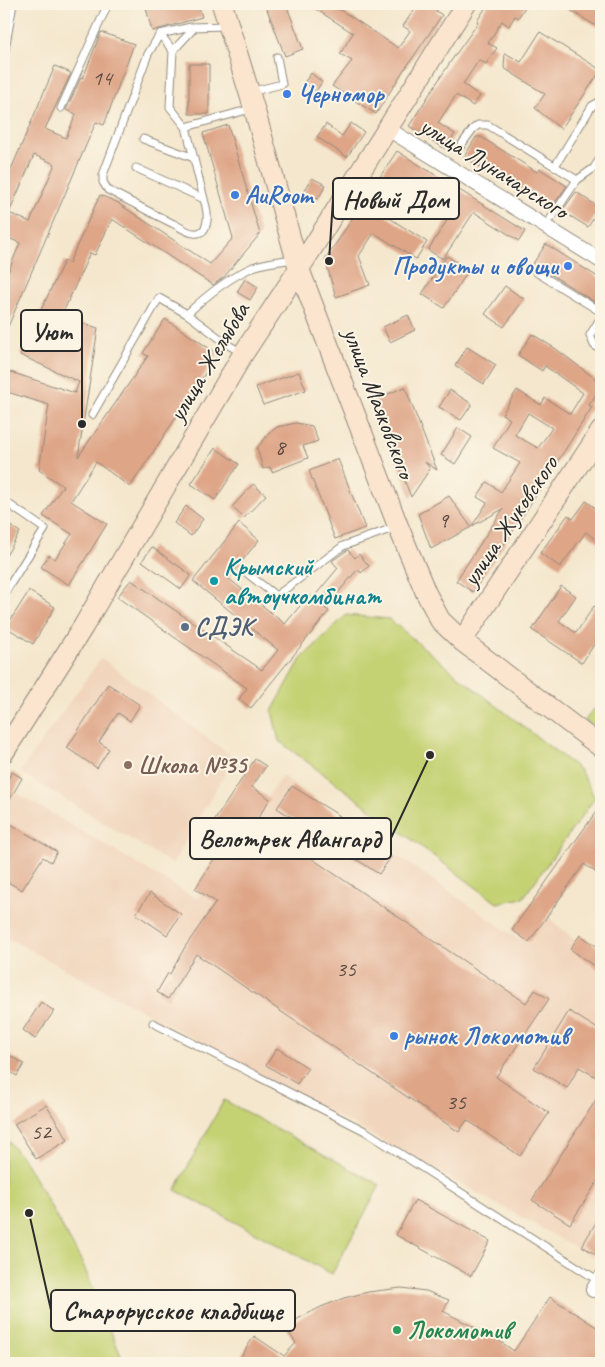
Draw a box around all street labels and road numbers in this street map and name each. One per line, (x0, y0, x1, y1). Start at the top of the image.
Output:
street label: улица Луначарского (412, 109, 577, 228)
street label: улица Желябова (160, 295, 258, 429)
street label: улица Маяковского (335, 321, 424, 486)
street label: улица Жуковского (453, 449, 566, 594)

